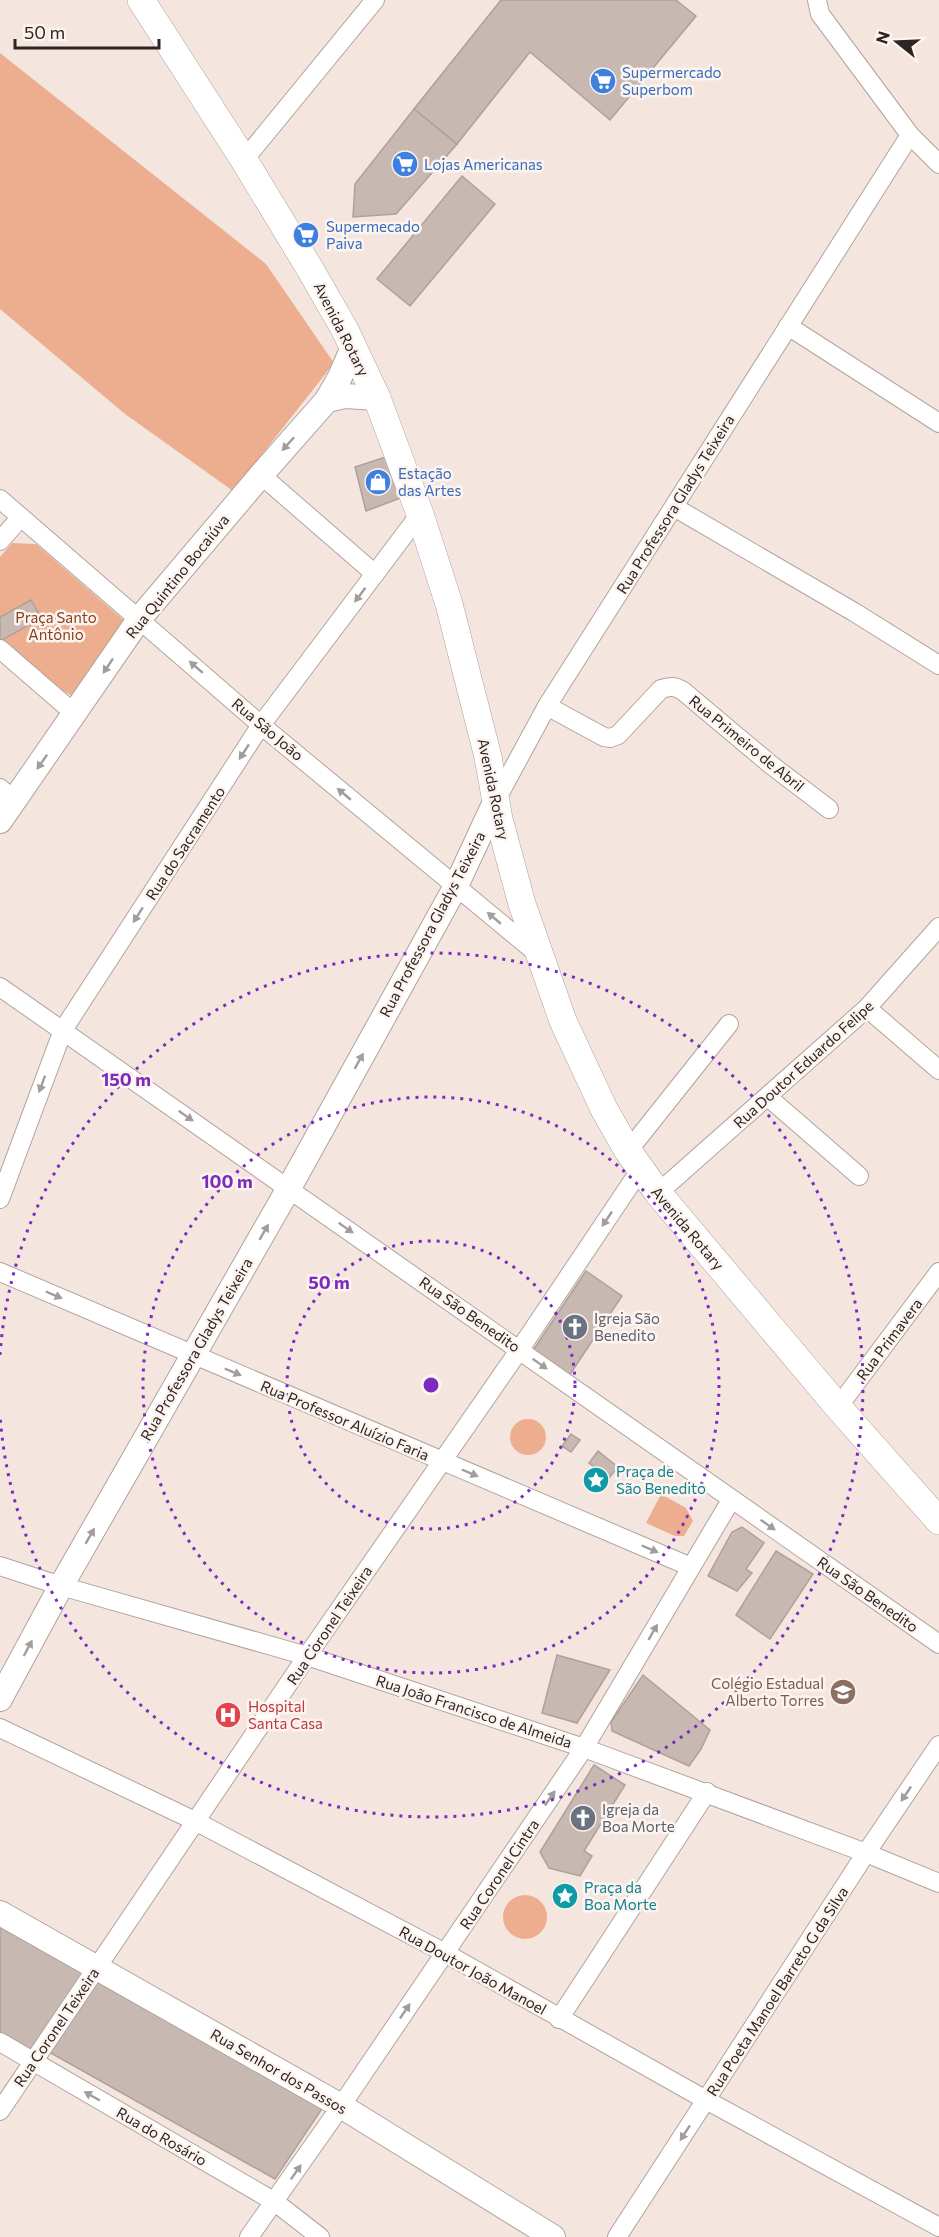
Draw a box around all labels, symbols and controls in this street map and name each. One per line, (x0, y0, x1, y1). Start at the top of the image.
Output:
scale bar (15, 12, 159, 50)
north arrow (867, 12, 927, 72)
text: 50 m (24, 21, 65, 43)
text: N (871, 29, 893, 46)
place label: Supermercado Superbom (622, 63, 722, 98)
supermarket icon: Supermercado Superbom (588, 66, 618, 96)
supermarket icon: Lojas Americanas (390, 149, 420, 179)
place label: Lojas Americanas (424, 155, 543, 173)
place label: Supermecado Paiva (326, 217, 420, 252)
supermarket icon: Supermecado Paiva (291, 220, 321, 250)
street label: Avenida Rotary (311, 279, 374, 379)
street label: Rua Professora Gladys Teixeira (612, 411, 738, 597)
one-way arrow (282, 436, 295, 451)
place label: Estação das Artes (398, 464, 462, 499)
shop icon: Estação das Artes (363, 467, 393, 497)
street label: Rua Quintino Bocaiúva (122, 510, 232, 642)
one-way arrow (354, 587, 366, 603)
park label: Praça Santo Antônio (15, 608, 97, 643)
one-way arrow (103, 658, 114, 674)
one-way arrow (189, 661, 204, 674)
street label: Rua Primeiro de Abril (686, 691, 808, 795)
street label: Rua São João (229, 694, 307, 764)
street label: Avenida Rotary (474, 737, 514, 842)
one-way arrow (239, 744, 250, 760)
one-way arrow (36, 754, 48, 770)
street label: Rua do Sacramento (142, 783, 228, 903)
one-way arrow (336, 787, 352, 800)
street label: Rua Professora Gladys Teixeira (375, 828, 489, 1020)
one-way arrow (132, 907, 143, 923)
one-way arrow (487, 912, 502, 925)
street label: Rua Doutor Eduardo Felipe (729, 996, 877, 1132)
one-way arrow (354, 1053, 364, 1070)
text: 150 m (101, 1068, 151, 1090)
one-way arrow (36, 1075, 46, 1093)
one-way arrow (178, 1110, 194, 1121)
text: 100 m (201, 1170, 253, 1192)
street label: Avenida Rotary (648, 1183, 728, 1273)
one-way arrow (602, 1211, 613, 1227)
one-way arrow (337, 1222, 353, 1234)
one-way arrow (259, 1223, 269, 1240)
street label: Rua Professora Gladys Teixeira (136, 1255, 256, 1443)
text: 50 m (308, 1271, 350, 1293)
street label: Rua São Benedito (416, 1272, 524, 1356)
one-way arrow (45, 1290, 63, 1300)
street label: Rua Primavera (852, 1294, 926, 1384)
place label: Igreja São Benedito (594, 1309, 660, 1344)
church icon: Igreja São Benedito (560, 1312, 590, 1342)
one-way arrow (533, 1357, 548, 1369)
one-way arrow (224, 1368, 242, 1377)
centre of rings (421, 1375, 441, 1395)
street label: Rua Professor Aluízio Faria (258, 1376, 432, 1464)
place label: Praça de São Benedito (616, 1462, 706, 1497)
place icon: Praça de São Benedito (581, 1465, 611, 1495)
one-way arrow (462, 1468, 480, 1478)
one-way arrow (759, 1519, 775, 1531)
one-way arrow (85, 1527, 95, 1544)
one-way arrow (641, 1545, 658, 1554)
street label: Rua São Benedito (814, 1552, 922, 1636)
street label: Rua Coronel Teixeira (283, 1562, 375, 1688)
one-way arrow (647, 1624, 658, 1640)
one-way arrow (23, 1639, 33, 1656)
street label: Rua João Francisco de Almeida (374, 1671, 574, 1751)
place label: Colégio Estadual Alberto Torres (711, 1674, 824, 1709)
school or university icon: Colégio Estadual Alberto Torres (828, 1677, 858, 1707)
place label: Hospital Santa Casa (248, 1697, 323, 1732)
hospital icon: Hospital Santa Casa (213, 1700, 243, 1730)
one-way arrow (901, 1786, 912, 1802)
one-way arrow (544, 1790, 555, 1806)
place label: Igreja da Boa Morte (602, 1800, 675, 1835)
church icon: Igreja da Boa Morte (568, 1803, 598, 1833)
street label: Rua Coronel Cintra (456, 1816, 542, 1932)
place label: Praça da Boa Morte (584, 1878, 657, 1913)
place icon: Praça da Boa Morte (550, 1881, 580, 1911)
street label: Rua Poeta Manoel Barreto G da Silva (702, 1883, 852, 2099)
street label: Rua Doutor João Manoel (396, 1922, 550, 2018)
street label: Rua Coronel Teixeira (10, 1964, 102, 2090)
one-way arrow (400, 2003, 411, 2020)
street label: Rua Senhor dos Passos (208, 2025, 351, 2117)
one-way arrow (83, 2091, 100, 2101)
street label: Rua do Rosário (114, 2103, 210, 2169)
one-way arrow (679, 2125, 690, 2141)
one-way arrow (290, 2165, 302, 2181)

